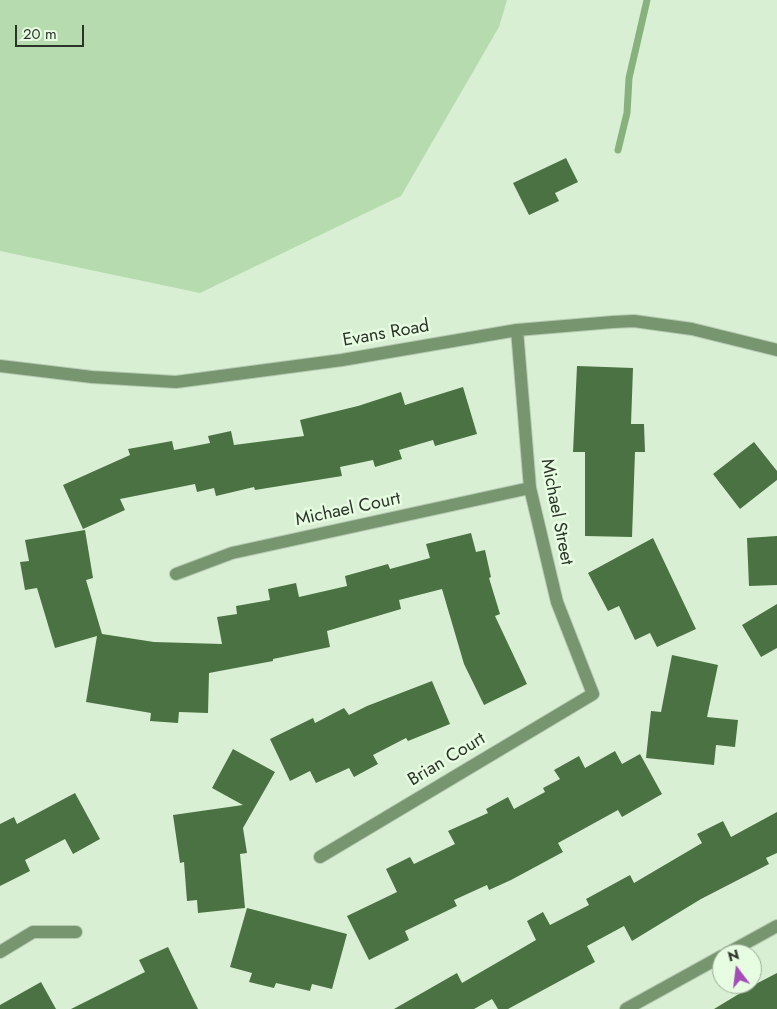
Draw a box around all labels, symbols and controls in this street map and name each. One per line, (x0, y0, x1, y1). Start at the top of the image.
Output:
scale bar (18, 15, 86, 47)
text: 20 m (23, 23, 57, 45)
street label: Evans Road (341, 316, 431, 352)
street label: Michael Street (535, 457, 577, 567)
street label: Michael Court (293, 488, 403, 532)
street label: Brian Court (404, 728, 490, 792)
north arrow (712, 944, 762, 994)
text: N (725, 944, 741, 967)

